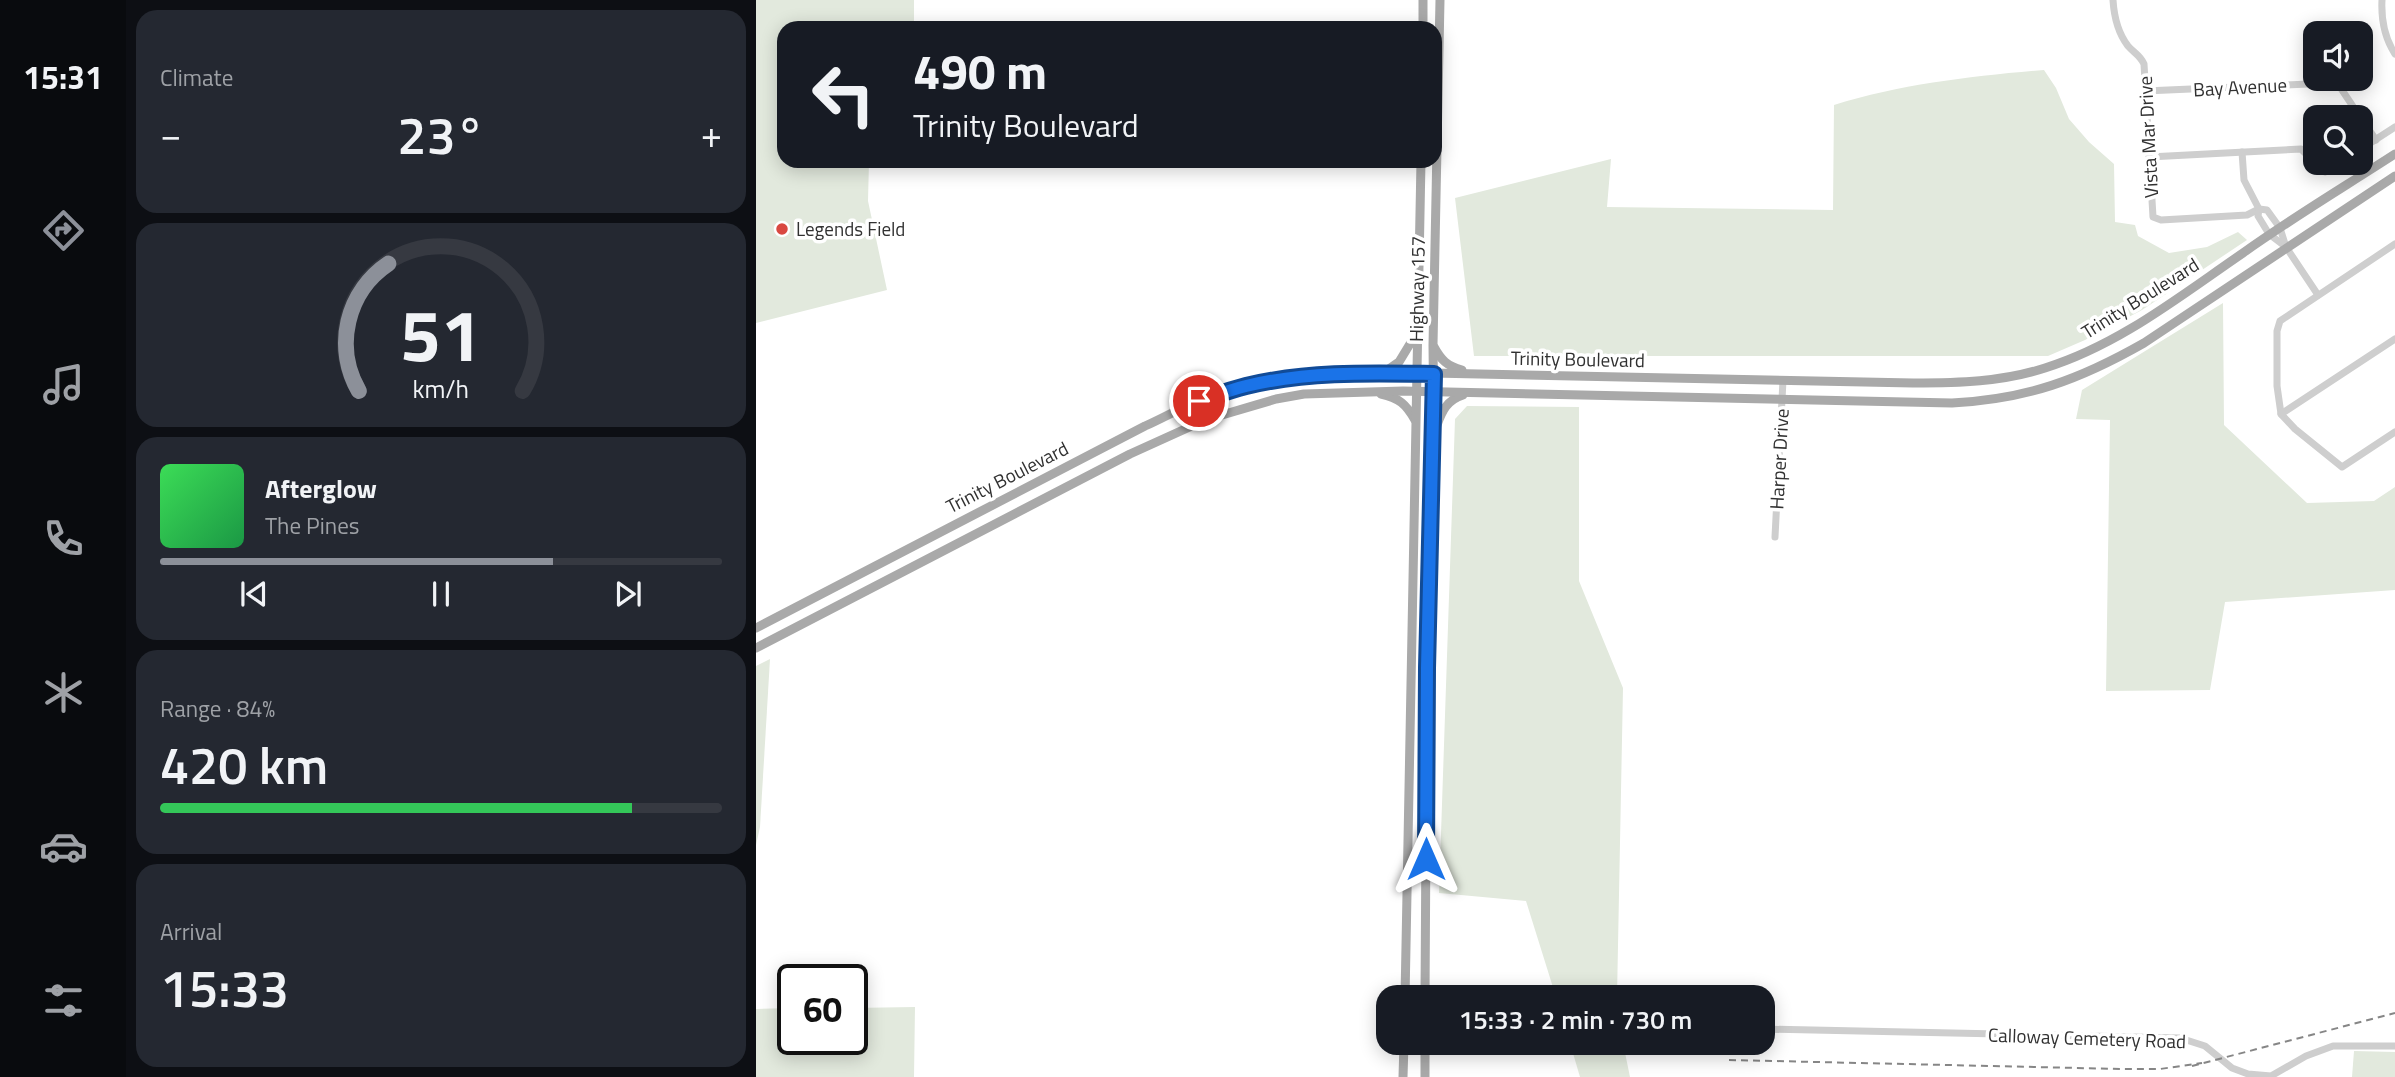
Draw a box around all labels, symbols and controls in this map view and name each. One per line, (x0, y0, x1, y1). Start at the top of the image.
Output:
map controls (2303, 21, 2373, 175)
button: sound (2303, 21, 2373, 91)
text: 490 m (913, 33, 1047, 108)
icon: left (798, 49, 889, 140)
text: 15:31 (23, 53, 103, 101)
text: Climate (160, 60, 233, 95)
street label: Bay Avenue (2192, 70, 2288, 103)
street label: Vista Mar Drive (2130, 75, 2165, 199)
text: 23° (397, 95, 485, 174)
text: Trinity Boulevard (913, 101, 1139, 149)
text: − (160, 105, 181, 163)
text: + (701, 105, 722, 163)
button: search (2303, 105, 2373, 175)
icon: directions (39, 206, 88, 255)
place label: Legends Field (796, 214, 905, 243)
marker: Legends Field (774, 221, 790, 237)
street label: Highway 157 (1401, 236, 1432, 342)
street label: Trinity Boulevard (2075, 250, 2204, 345)
text: 51 (400, 280, 482, 390)
street label: Trinity Boulevard (1511, 343, 1645, 374)
icon: music (39, 360, 88, 409)
text: km/h (413, 370, 469, 408)
pin (1169, 371, 1229, 431)
icon: arrive (1180, 382, 1218, 420)
street label: Harper Drive (1761, 408, 1796, 510)
street label: Trinity Boulevard (940, 433, 1073, 520)
text: Afterglow (265, 469, 377, 508)
text: The Pines (265, 508, 359, 543)
icon: phone (39, 514, 88, 563)
icon: previous (235, 575, 273, 613)
icon: pause (422, 575, 460, 613)
icon: next (609, 575, 647, 613)
icon: climate (39, 668, 88, 717)
text: Range · 84% (160, 691, 275, 726)
text: 420 km (160, 725, 328, 804)
icon: car (39, 822, 88, 871)
position arrow (1389, 822, 1463, 896)
text: Arrival (160, 914, 222, 949)
text: 15:33 (160, 948, 289, 1027)
speed limit sign: 60 (777, 964, 868, 1055)
icon: filters (39, 976, 88, 1025)
text: 15:33 · 2 min · 730 m (1459, 1000, 1692, 1039)
street label: Calloway Cemetery Road (1987, 1020, 2187, 1055)

